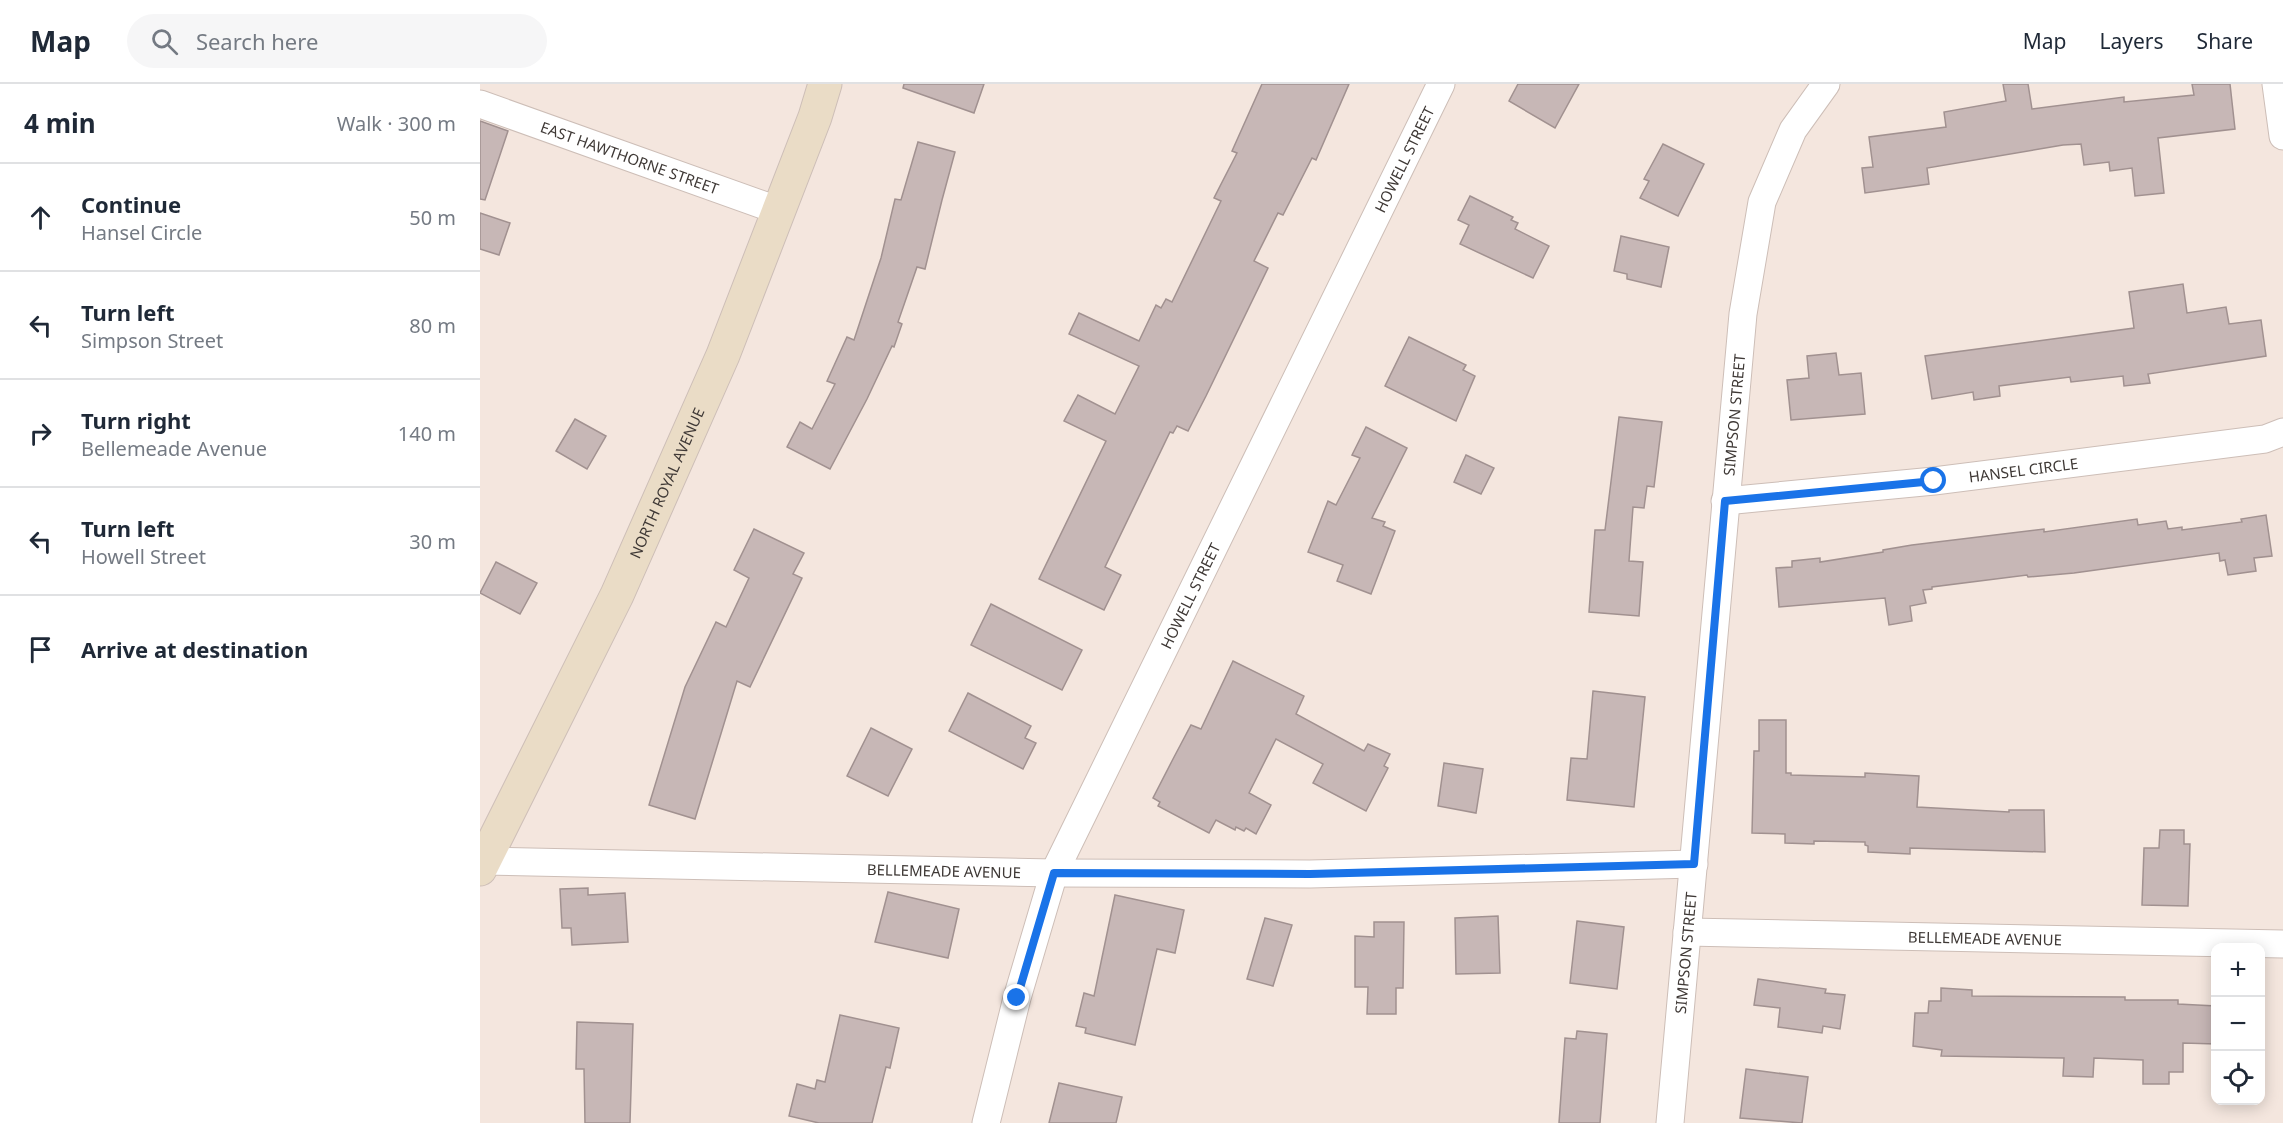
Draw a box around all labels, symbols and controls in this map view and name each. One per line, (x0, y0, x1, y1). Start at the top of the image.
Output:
search box (127, 14, 547, 68)
text: Map (30, 22, 91, 60)
icon: search (148, 25, 181, 58)
text: Search here (196, 26, 318, 56)
text: Map (2023, 27, 2067, 55)
text: Layers (2100, 27, 2164, 55)
text: Share (2197, 27, 2253, 55)
street label: HOWELL STREET (1370, 102, 1439, 216)
text: 4 min (24, 105, 96, 141)
text: Walk · 300 m (337, 110, 456, 137)
street label: EAST HAWTHORNE STREET (538, 116, 722, 199)
text: Continue (81, 189, 181, 219)
icon: ahead (24, 201, 57, 234)
text: 50 m (409, 204, 456, 231)
text: Hansel Circle (81, 219, 202, 246)
text: Turn left (81, 297, 175, 327)
icon: left (24, 309, 57, 342)
text: 80 m (409, 312, 456, 339)
text: Simpson Street (81, 327, 223, 354)
street label: SIMPSON STREET (1718, 352, 1749, 477)
street label: NORTH ROYAL AVENUE (625, 404, 709, 561)
text: Turn right (81, 405, 191, 435)
icon: right (24, 417, 57, 450)
text: 140 m (398, 420, 456, 447)
text: Bellemeade Avenue (81, 435, 267, 462)
street label: HANSEL CIRCLE (1967, 453, 2079, 487)
route start (1920, 467, 1946, 493)
text: Turn left (81, 513, 175, 543)
icon: left (24, 525, 57, 558)
text: 30 m (409, 528, 456, 555)
street label: HOWELL STREET (1156, 539, 1225, 652)
text: Howell Street (81, 543, 206, 570)
icon: arrive (24, 633, 57, 666)
text: Arrive at destination (81, 634, 308, 664)
street label: BELLEMEADE AVENUE (867, 859, 1021, 882)
street label: SIMPSON STREET (1670, 890, 1701, 1014)
street label: BELLEMEADE AVENUE (1908, 926, 2062, 950)
map controls (2211, 943, 2265, 1105)
button: + (2211, 943, 2265, 997)
route end (1003, 984, 1029, 1010)
button: − (2211, 997, 2265, 1051)
button: locate (2211, 1051, 2265, 1105)

